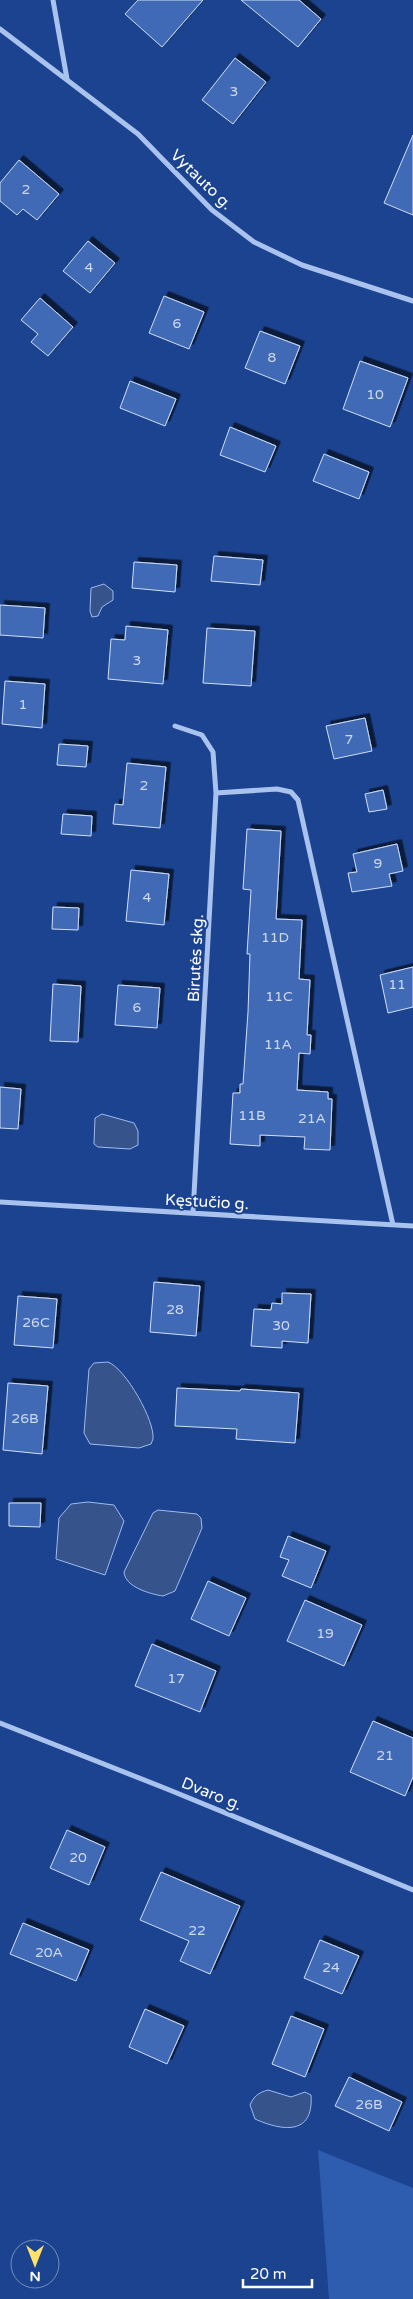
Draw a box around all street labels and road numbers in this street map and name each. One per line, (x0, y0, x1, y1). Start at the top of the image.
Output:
street label: Vytauto g. (166, 145, 237, 214)
street label: Birutės skg. (184, 913, 208, 1003)
street label: Kęstučio g. (165, 1190, 249, 1214)
street label: Dvaro g. (178, 1773, 245, 1815)

